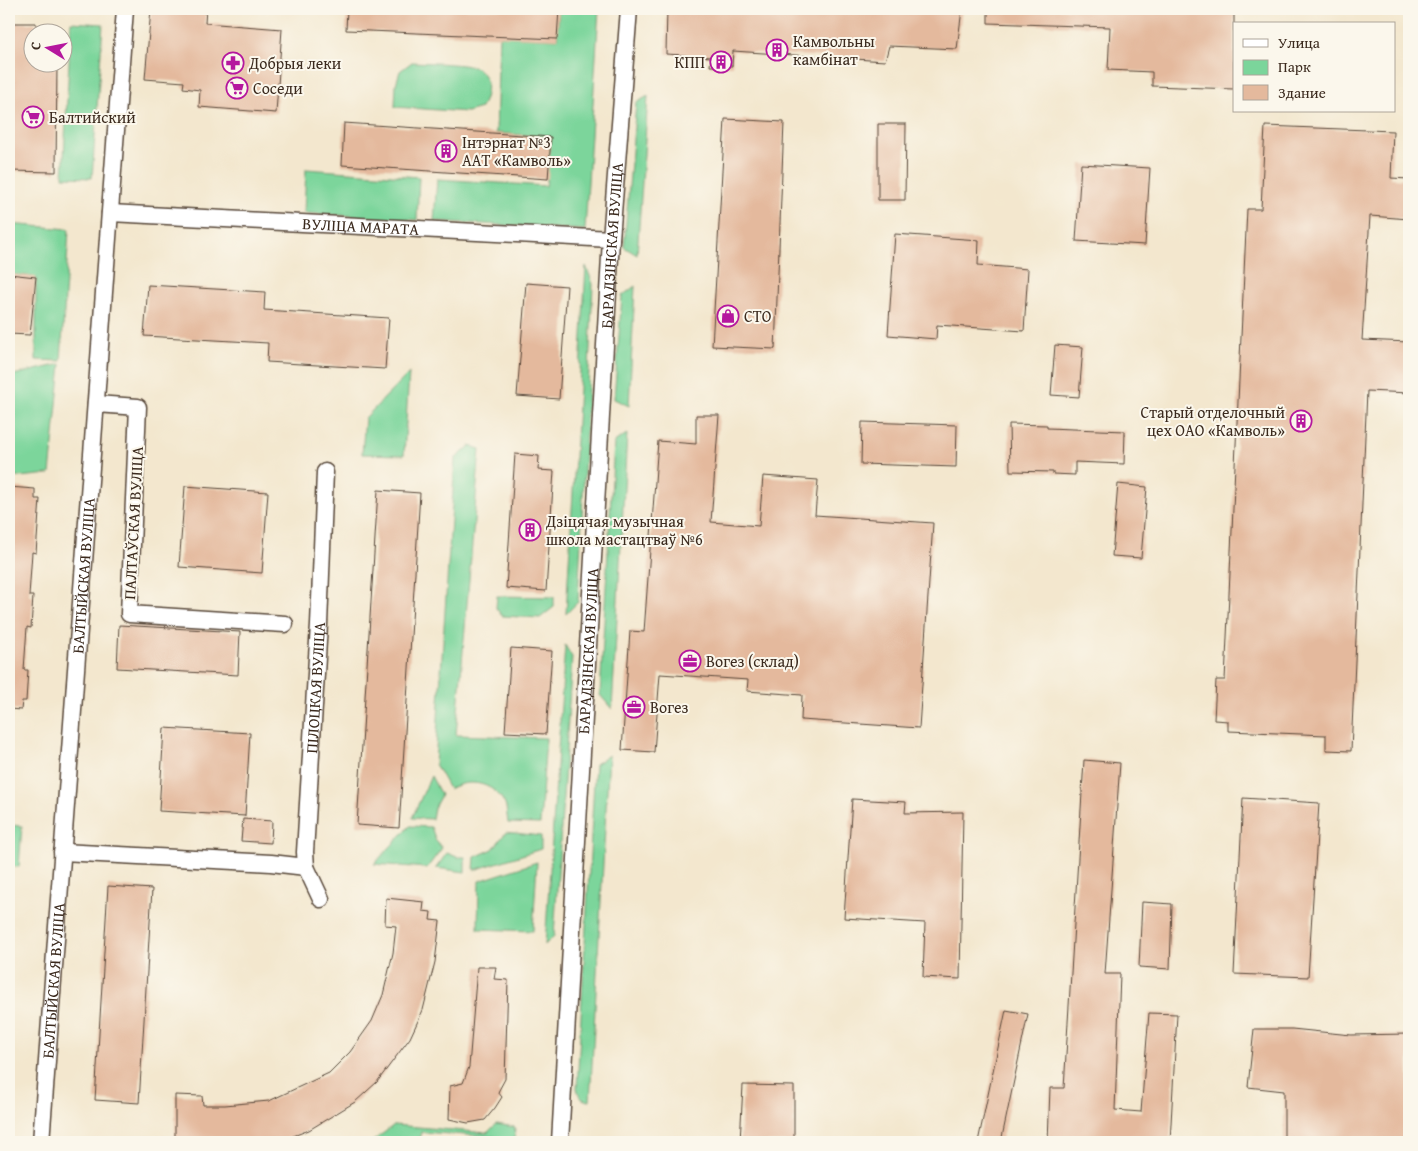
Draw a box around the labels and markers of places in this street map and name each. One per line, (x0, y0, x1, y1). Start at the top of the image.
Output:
place label: Камвольны камбінат (793, 29, 875, 71)
building icon: Камвольны камбінат (765, 38, 789, 62)
place label: КПП (675, 50, 705, 74)
building icon: КПП (709, 50, 733, 74)
pharmacy icon: Добрыя леки (221, 51, 245, 75)
place label: Добрыя леки (248, 51, 342, 75)
supermarket icon: Соседи (225, 76, 249, 100)
place label: Соседи (253, 76, 303, 100)
supermarket icon: Балтийский (21, 105, 45, 129)
place label: Балтийский (49, 105, 136, 129)
place label: Інтэрнат №3 ААТ «Камволь» (462, 130, 571, 172)
building icon: Інтэрнат №3 ААТ «Камволь» (434, 139, 458, 163)
shop icon: СТО (716, 304, 740, 328)
place label: СТО (744, 304, 772, 328)
place label: Старый отделочный цех ОАО «Камволь» (1140, 400, 1285, 442)
building icon: Старый отделочный цех ОАО «Камволь» (1289, 409, 1313, 433)
place label: Дзіцячая музычная школа мастацтваў №6 (545, 509, 703, 551)
building icon: Дзіцячая музычная школа мастацтваў №6 (518, 518, 542, 542)
office icon: Вогез (склад) (678, 649, 702, 673)
place label: Вогез (склад) (706, 649, 799, 673)
office icon: Вогез (622, 695, 646, 719)
place label: Вогез (650, 695, 689, 719)

